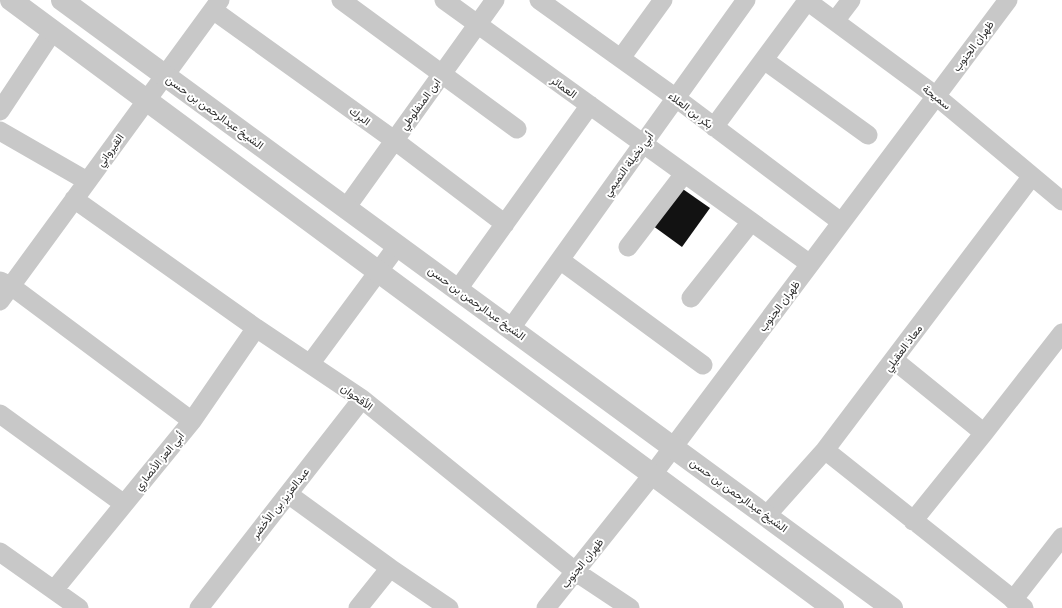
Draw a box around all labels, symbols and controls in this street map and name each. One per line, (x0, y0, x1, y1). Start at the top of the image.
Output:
street label: ظهران الجنوب (950, 18, 997, 74)
street label: الشيخ عبدالرحمن بن حسن (163, 73, 266, 153)
street label: العمائر (547, 73, 579, 101)
street label: ابن المنفلوطي (397, 76, 446, 134)
street label: سميحة (920, 82, 954, 113)
street label: بكر بن العلاء (666, 89, 716, 131)
street label: البرك (347, 104, 373, 128)
street label: أبي نخيلة التميمي (601, 129, 659, 201)
street label: القيرواني (94, 131, 129, 171)
street label: الشيخ عبدالرحمن بن حسن (425, 264, 528, 344)
street label: ظهران الجنوب (756, 278, 803, 334)
street label: معاذ العقيلي (882, 322, 928, 376)
street label: الأقحوان (338, 382, 375, 413)
street label: أبي العز الأنصاري (132, 429, 190, 495)
street label: الشيخ عبدالرحمن بن حسن (687, 456, 790, 536)
street label: عبدالعزيز بن الأخضر (248, 465, 312, 542)
street label: ظهران الجنوب (558, 536, 606, 591)

